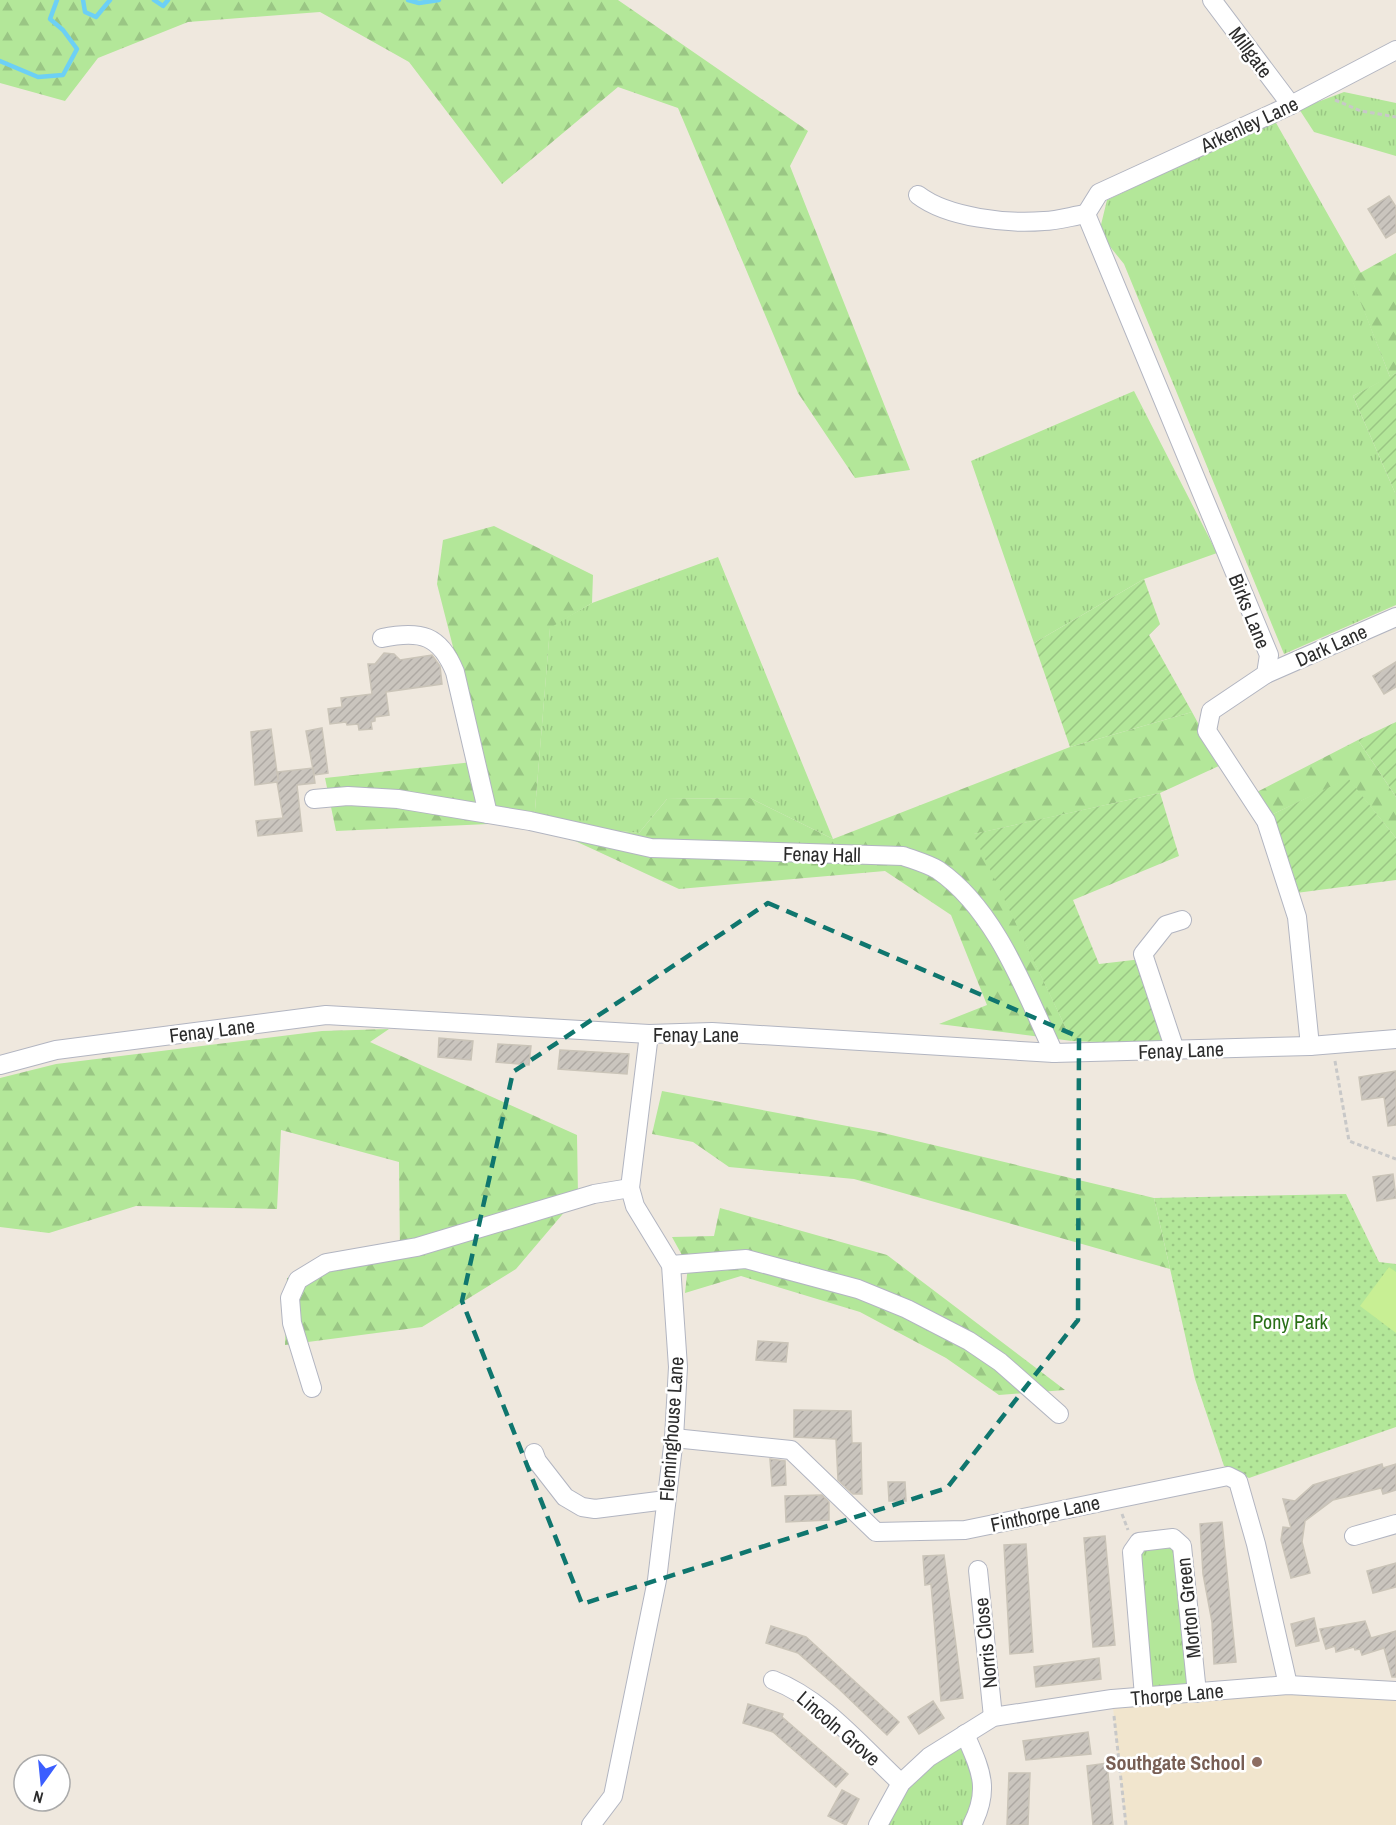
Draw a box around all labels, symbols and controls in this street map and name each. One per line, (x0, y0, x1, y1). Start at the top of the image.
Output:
street label: Millgate (1223, 21, 1279, 83)
street label: Arkenley Lane (1195, 90, 1302, 159)
street label: Birks Lane (1223, 570, 1277, 652)
street label: Dark Lane (1291, 617, 1371, 673)
street label: Fenay Hall (783, 840, 861, 868)
street label: Fenay Lane (168, 1011, 256, 1049)
street label: Fenay Lane (653, 1021, 739, 1048)
street label: Fenay Lane (1138, 1035, 1224, 1065)
park label: Pony Park (1252, 1308, 1329, 1335)
street label: Fleminghouse Lane (652, 1356, 690, 1502)
street label: Finthorpe Lane (988, 1488, 1102, 1538)
street label: Morton Green (1169, 1556, 1207, 1660)
street label: Norris Close (967, 1596, 1003, 1690)
street label: Thorpe Lane (1130, 1676, 1224, 1712)
street label: Lincoln Grove (792, 1684, 886, 1772)
place label: Southgate School (1106, 1749, 1245, 1776)
north arrow (12, 1753, 72, 1813)
marker: Southgate School (1250, 1755, 1264, 1769)
text: N (31, 1786, 46, 1809)

